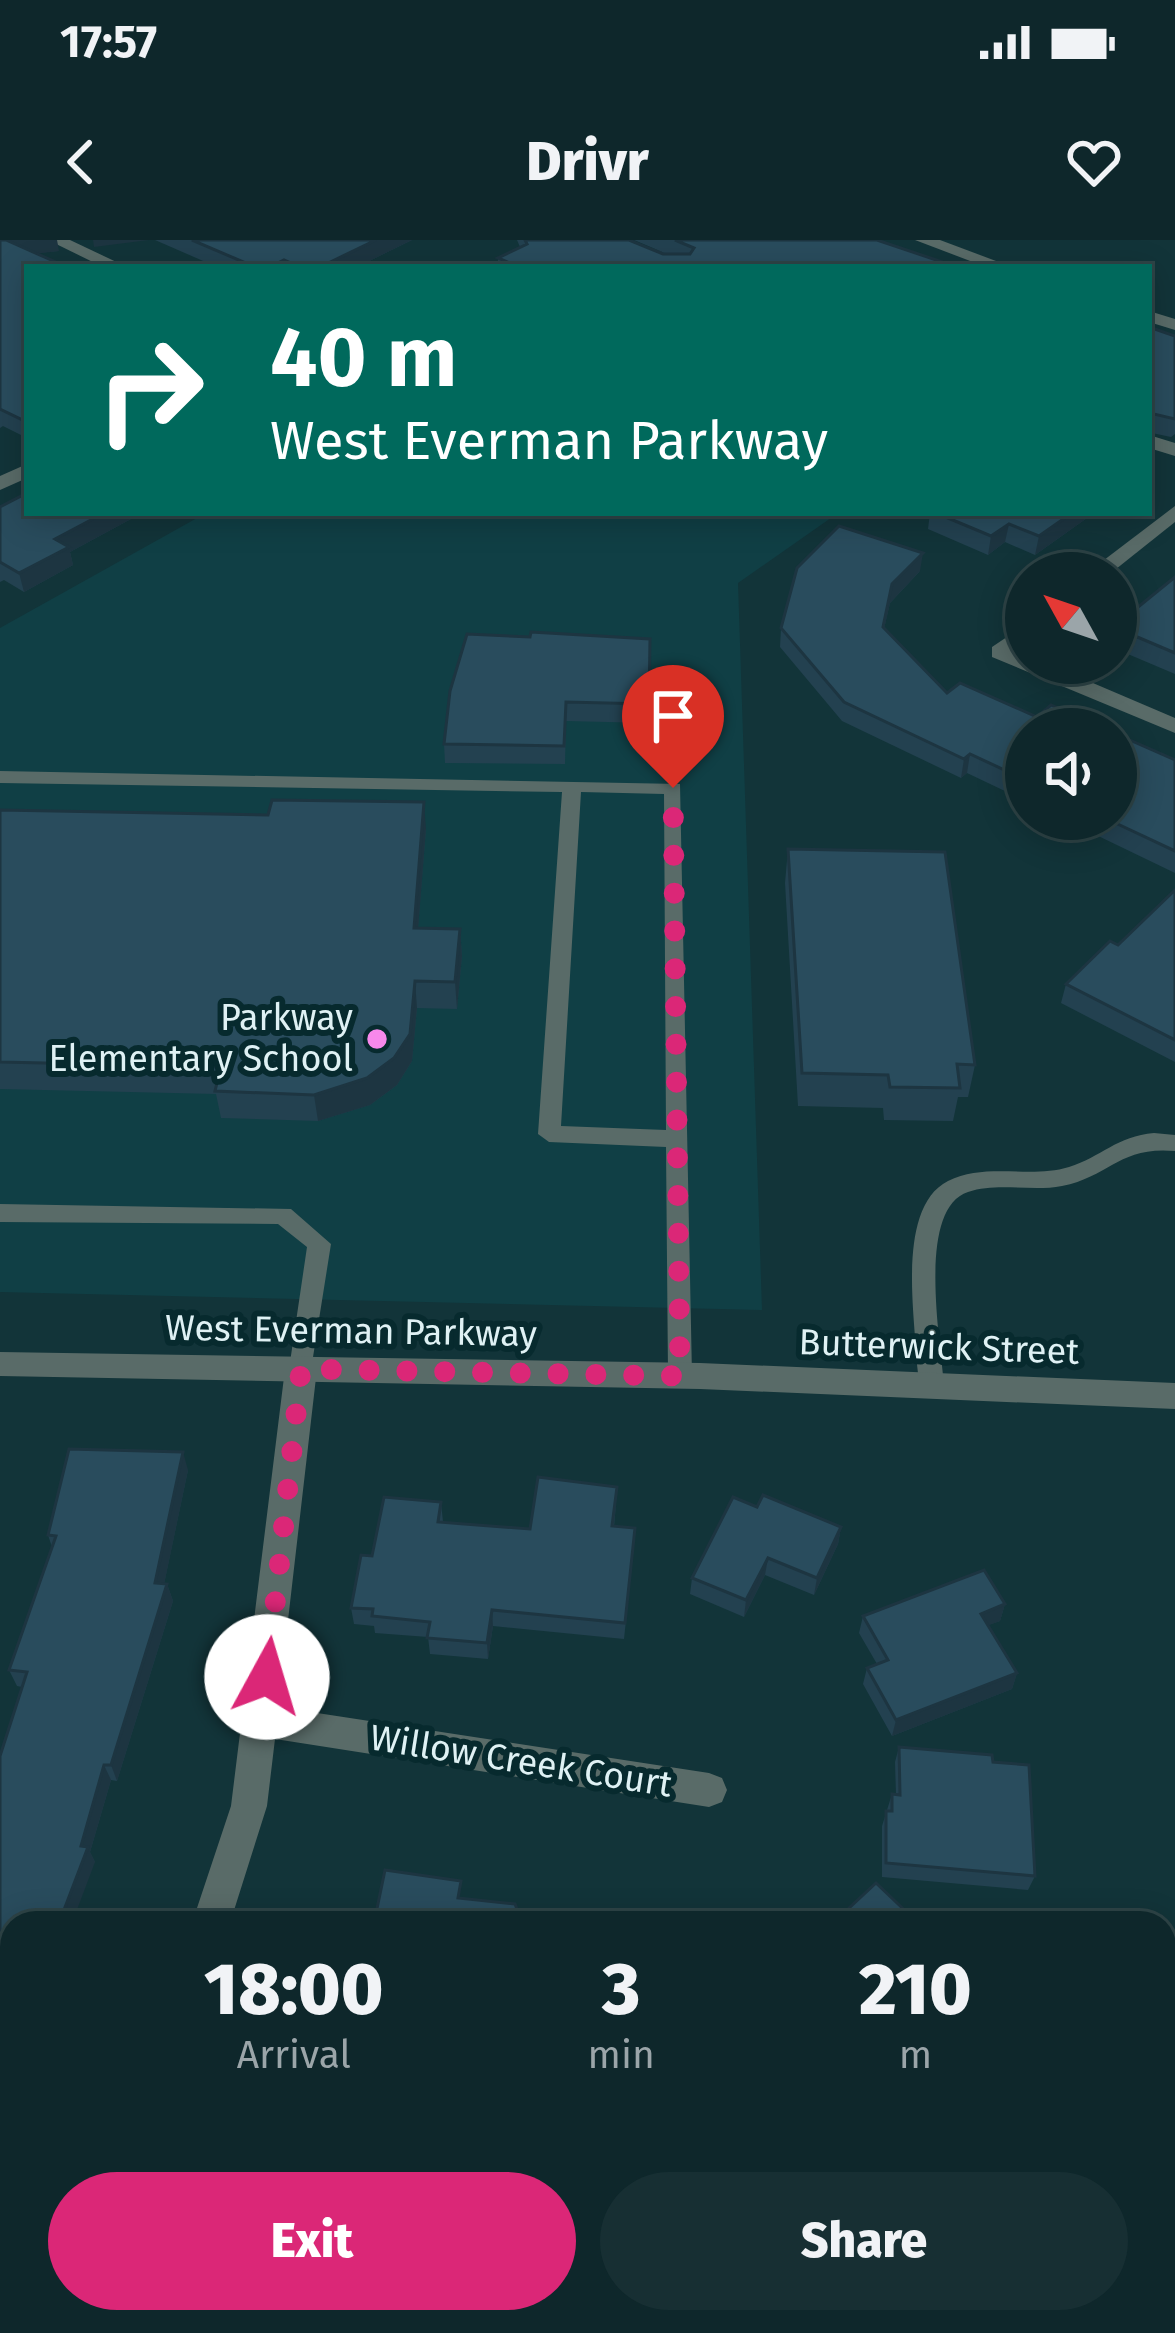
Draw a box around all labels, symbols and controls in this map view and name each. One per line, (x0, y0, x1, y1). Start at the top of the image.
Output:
text: 17:57 (60, 15, 157, 69)
icon: back (48, 129, 114, 195)
icon: heart (1061, 129, 1127, 195)
text: Drivr (526, 130, 649, 194)
text: 40 m (270, 307, 458, 408)
icon: right (72, 312, 228, 468)
text: West Everman Parkway (270, 409, 828, 473)
north arrow (1005, 552, 1137, 684)
map controls (1005, 552, 1137, 840)
pin (622, 665, 724, 788)
icon: arrive (640, 683, 706, 749)
button: sound (1005, 708, 1137, 840)
place label: Parkway Elementary School (48, 996, 353, 1081)
marker: Parkway Elementary School (364, 1026, 390, 1052)
street label: West Everman Parkway (165, 1306, 538, 1356)
street label: Butterwick Street (798, 1320, 1080, 1374)
position arrow (204, 1614, 330, 1740)
street label: Willow Creek Court (367, 1715, 675, 1807)
text: 18:00 (204, 1947, 383, 2033)
text: 3 (602, 1947, 640, 2033)
text: 210 (859, 1947, 972, 2033)
text: Arrival (237, 2032, 351, 2078)
text: min (588, 2032, 655, 2078)
text: m (899, 2032, 932, 2078)
button: Exit (48, 2172, 576, 2310)
button: Share (600, 2172, 1128, 2310)

